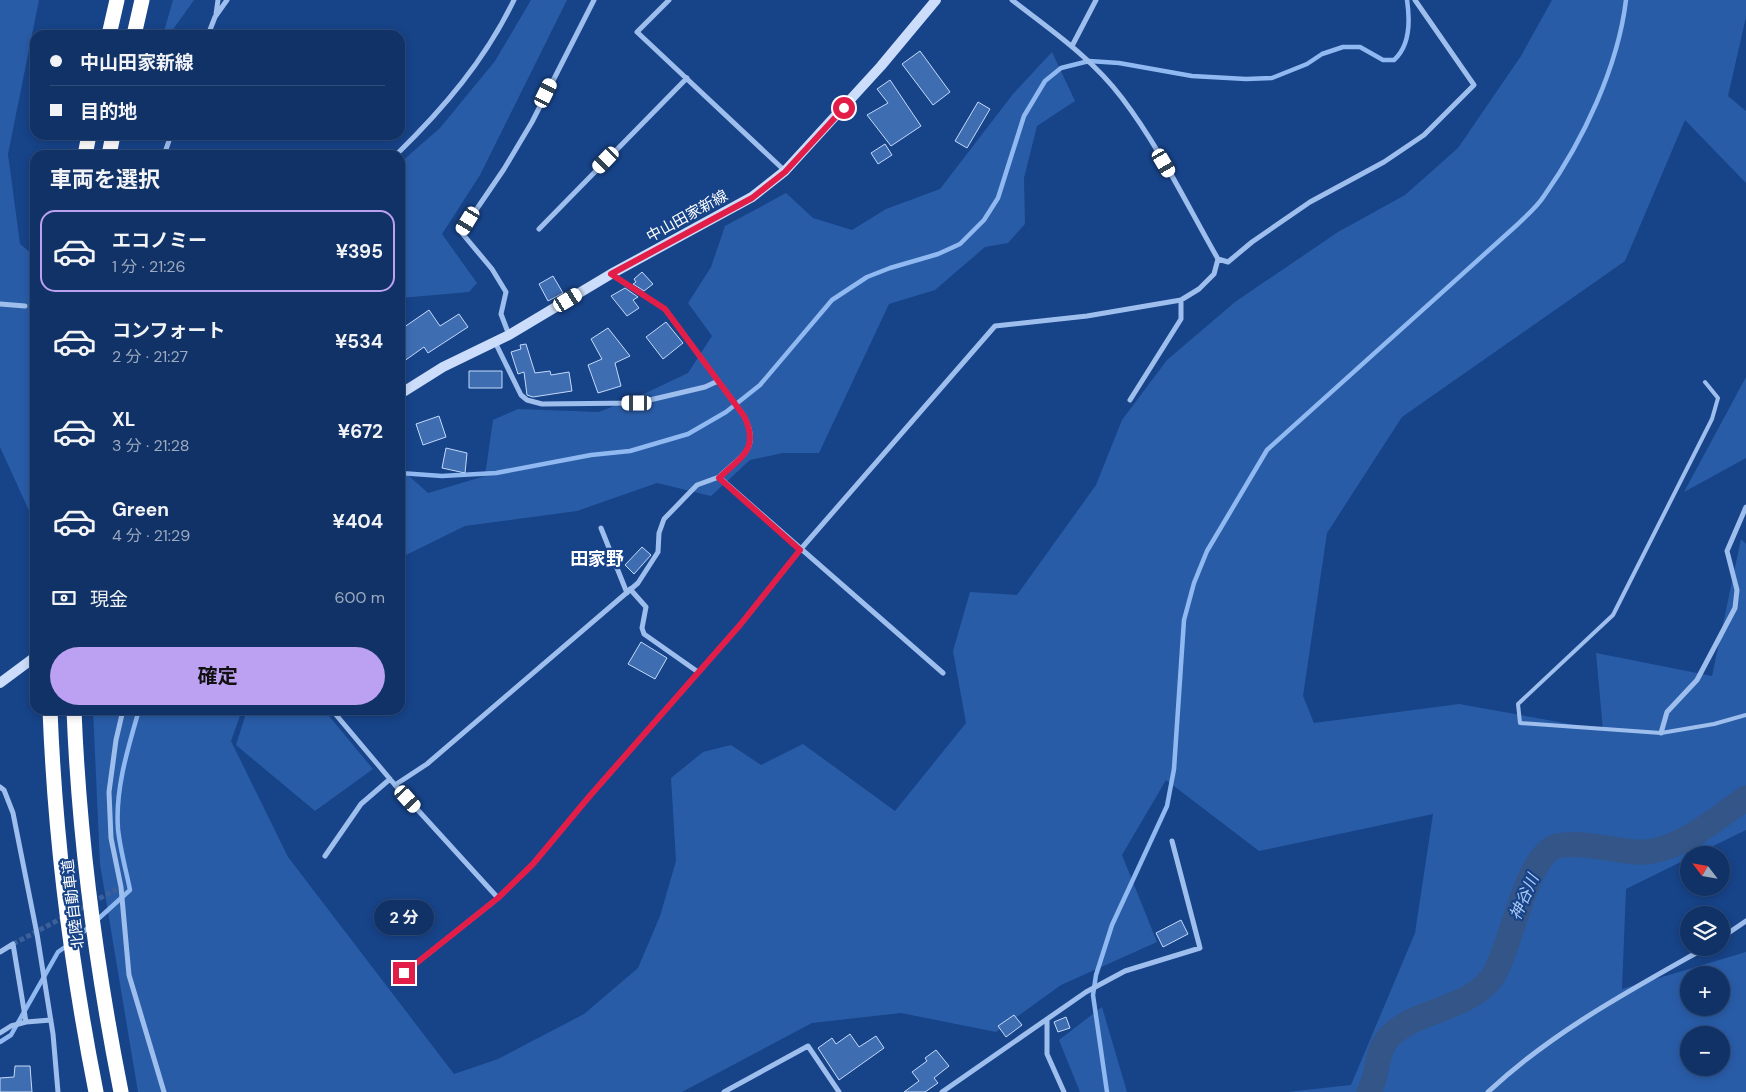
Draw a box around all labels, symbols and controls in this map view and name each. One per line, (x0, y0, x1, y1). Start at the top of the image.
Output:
text: 中山田家新線 (80, 50, 194, 75)
car (532, 76, 559, 110)
route start (833, 97, 855, 119)
text: 目的地 (80, 99, 137, 124)
car (590, 144, 621, 176)
car (1150, 146, 1177, 180)
text: 車両を選択 (50, 165, 160, 194)
street label: 中山田家新線 (643, 185, 731, 247)
car (453, 204, 482, 238)
text: エコノミー (112, 228, 207, 253)
icon: car (52, 229, 97, 274)
text: ¥395 (336, 239, 383, 264)
text: 1 分 · 21:26 (112, 256, 186, 277)
car (551, 286, 584, 314)
text: コンフォート (112, 318, 225, 343)
icon: car (52, 319, 97, 364)
text: ¥534 (335, 329, 383, 354)
text: 2 分 · 21:27 (112, 346, 188, 367)
car (622, 396, 652, 411)
text: XL (112, 407, 135, 432)
icon: car (52, 409, 97, 454)
text: ¥672 (338, 419, 383, 444)
text: 3 分 · 21:28 (112, 435, 190, 456)
text: Green (112, 497, 169, 522)
icon: car (52, 499, 97, 544)
text: ¥404 (333, 509, 383, 534)
text: 4 分 · 21:29 (112, 525, 190, 546)
district label: 田家野 (570, 547, 624, 571)
icon: cash (50, 584, 78, 612)
text: 現金 (90, 587, 128, 612)
text: 600 m (335, 587, 385, 608)
button: 確定 (50, 647, 385, 705)
car (392, 783, 423, 815)
north arrow (1680, 846, 1730, 896)
map controls (1680, 846, 1730, 1076)
street label: 北陸自動車道 (58, 858, 88, 950)
water label: 神谷川 (1505, 869, 1544, 923)
callout: 2 分 (374, 900, 434, 936)
button: layers (1680, 906, 1730, 956)
text: 2 分 (390, 907, 419, 928)
route end (393, 962, 415, 984)
button: + (1680, 966, 1730, 1016)
button: − (1680, 1026, 1730, 1076)

